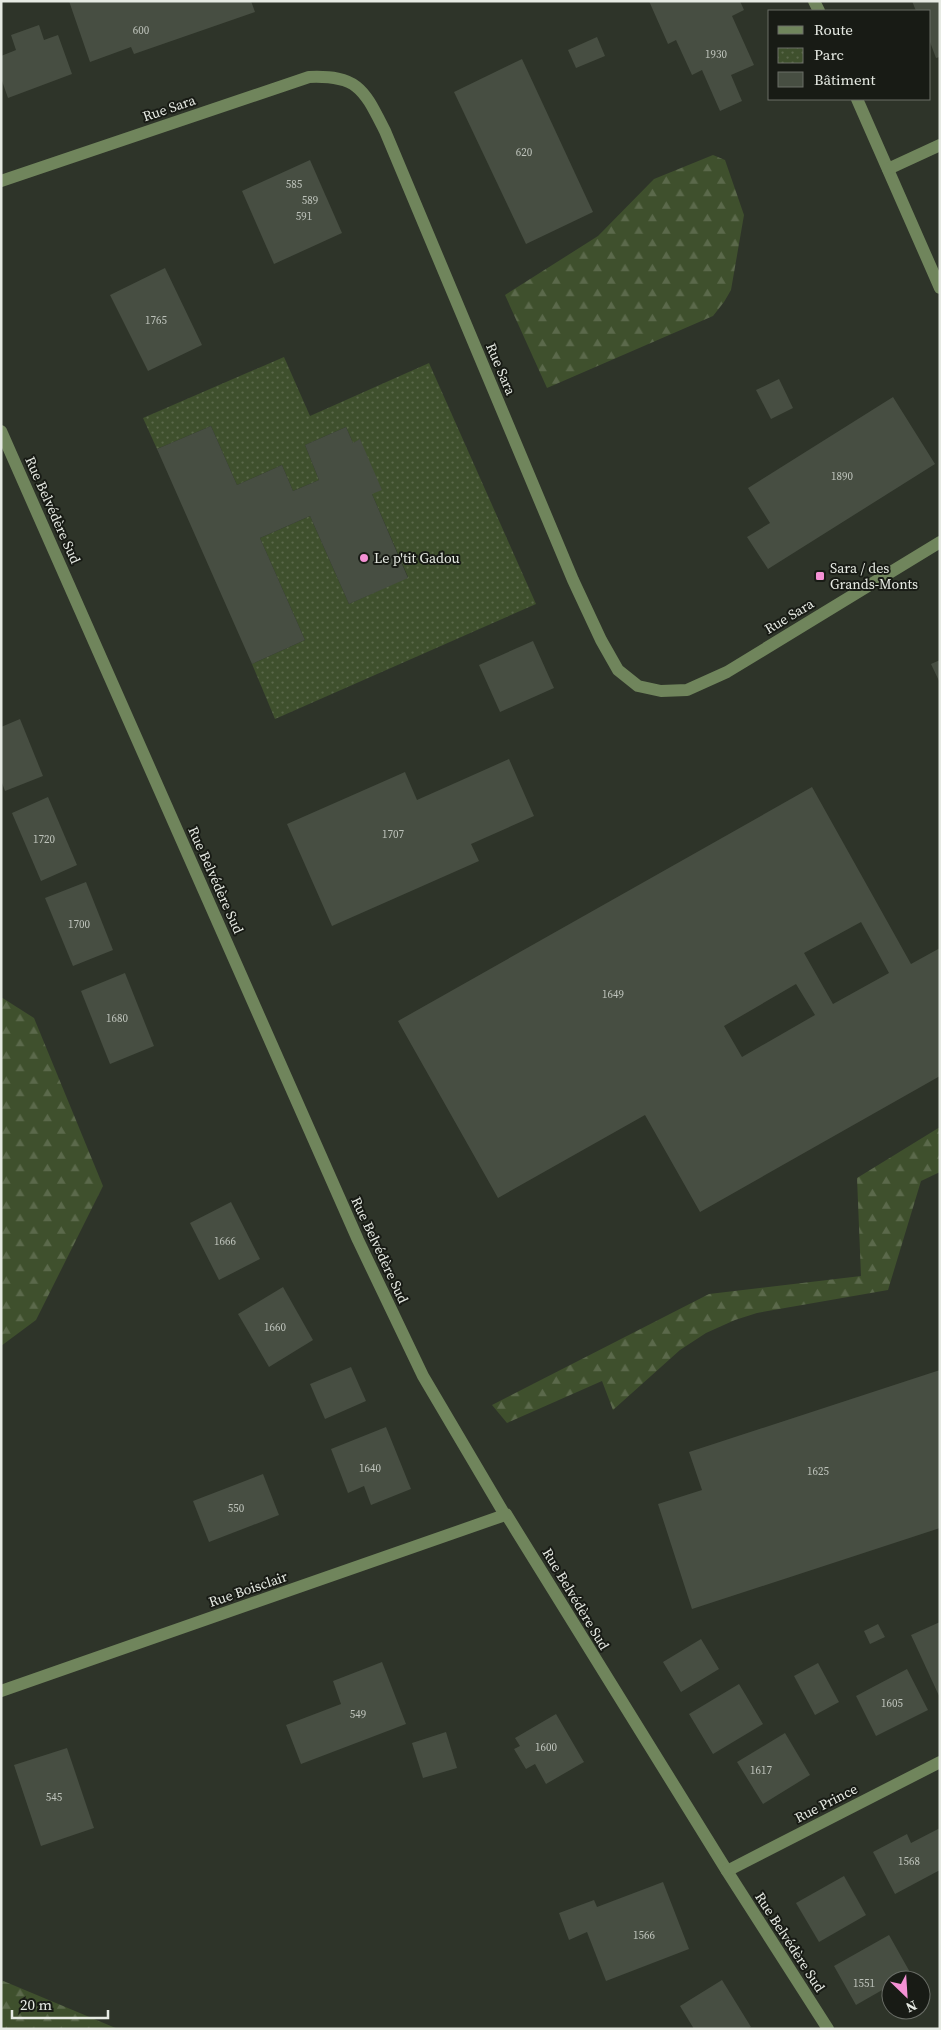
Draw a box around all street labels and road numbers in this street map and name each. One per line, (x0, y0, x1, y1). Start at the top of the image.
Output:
street label: Rue Sara (140, 89, 199, 126)
street label: Rue Sara (481, 340, 521, 399)
street label: Rue Belvédère Sud (20, 453, 86, 567)
street label: Rue Sara (760, 593, 818, 639)
street label: Rue Belvédère Sud (183, 823, 249, 937)
street label: Rue Belvédère Sud (347, 1193, 413, 1307)
street label: Rue Belvédère Sud (538, 1544, 614, 1654)
street label: Rue Boisclair (206, 1566, 290, 1612)
street label: Rue Prince (791, 1779, 861, 1827)
street label: Rue Belvédère Sud (750, 1888, 830, 1996)

